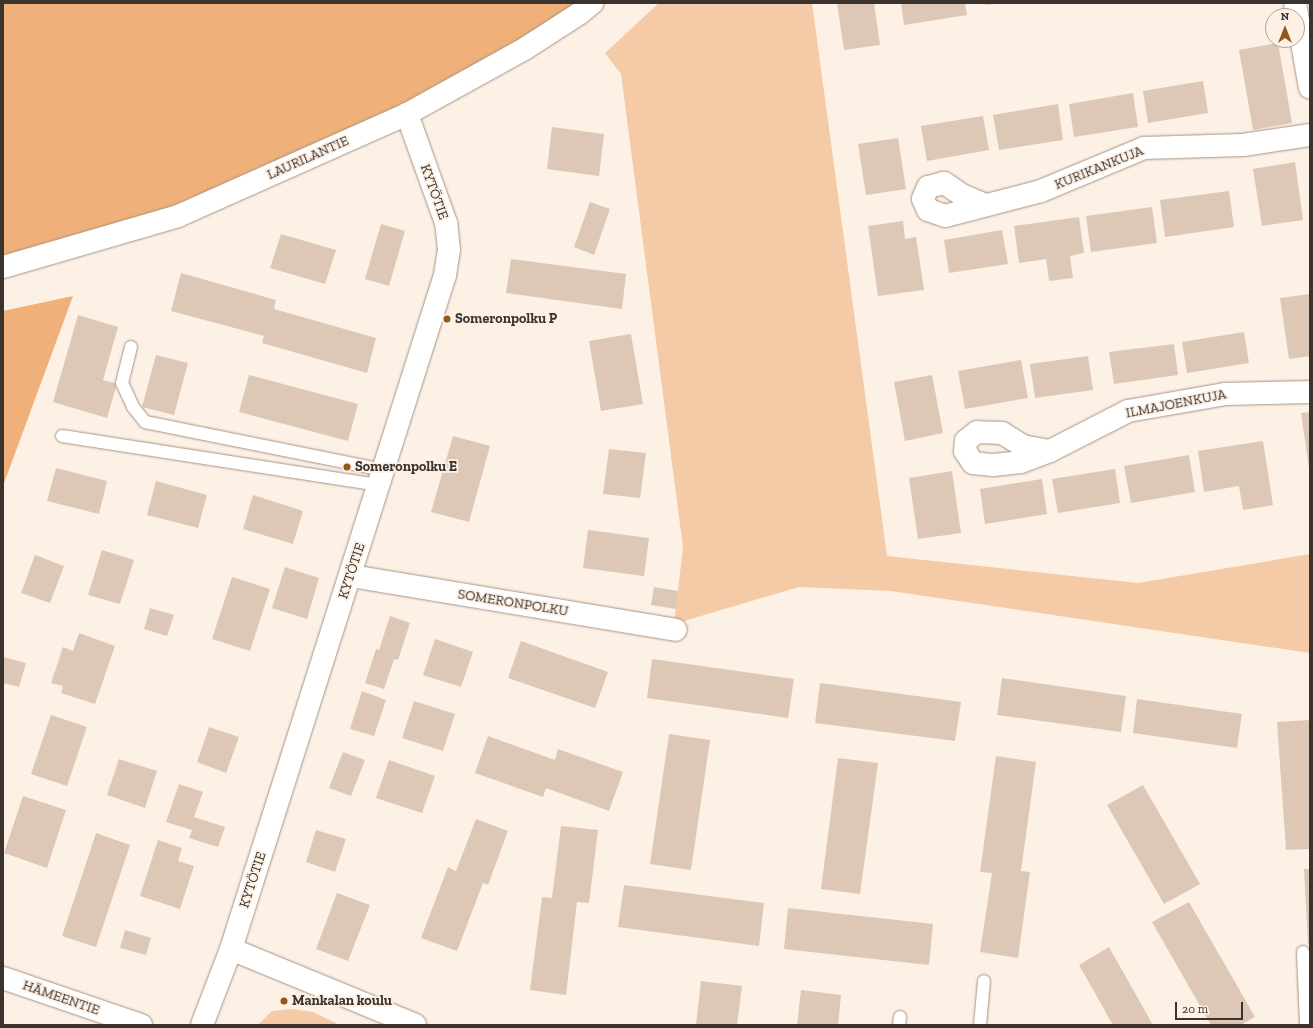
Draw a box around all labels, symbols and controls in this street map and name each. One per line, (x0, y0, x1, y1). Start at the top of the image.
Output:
north arrow (1265, 8, 1305, 48)
text: N (1281, 10, 1289, 23)
street label: LAURILANTIE (265, 132, 351, 184)
street label: KURIKANKUJA (1052, 143, 1146, 193)
street label: KYTÖTIE (416, 162, 452, 222)
place label: Someronpolku P (455, 311, 557, 327)
marker: Someronpolku P (442, 314, 452, 324)
street label: ILMAJOENKUJA (1124, 386, 1228, 422)
place label: Someronpolku E (355, 459, 457, 475)
marker: Someronpolku E (342, 462, 352, 472)
street label: KYTÖTIE (335, 541, 369, 601)
street label: SOMERONPOLKU (457, 586, 569, 620)
street label: KYTÖTIE (236, 850, 270, 910)
street label: HÄMEENTIE (20, 977, 102, 1019)
place label: Mankalan koulu (292, 993, 392, 1009)
scale bar (1177, 994, 1245, 1020)
marker: Mankalan koulu (279, 996, 289, 1006)
text: 20 m (1182, 1002, 1208, 1016)

